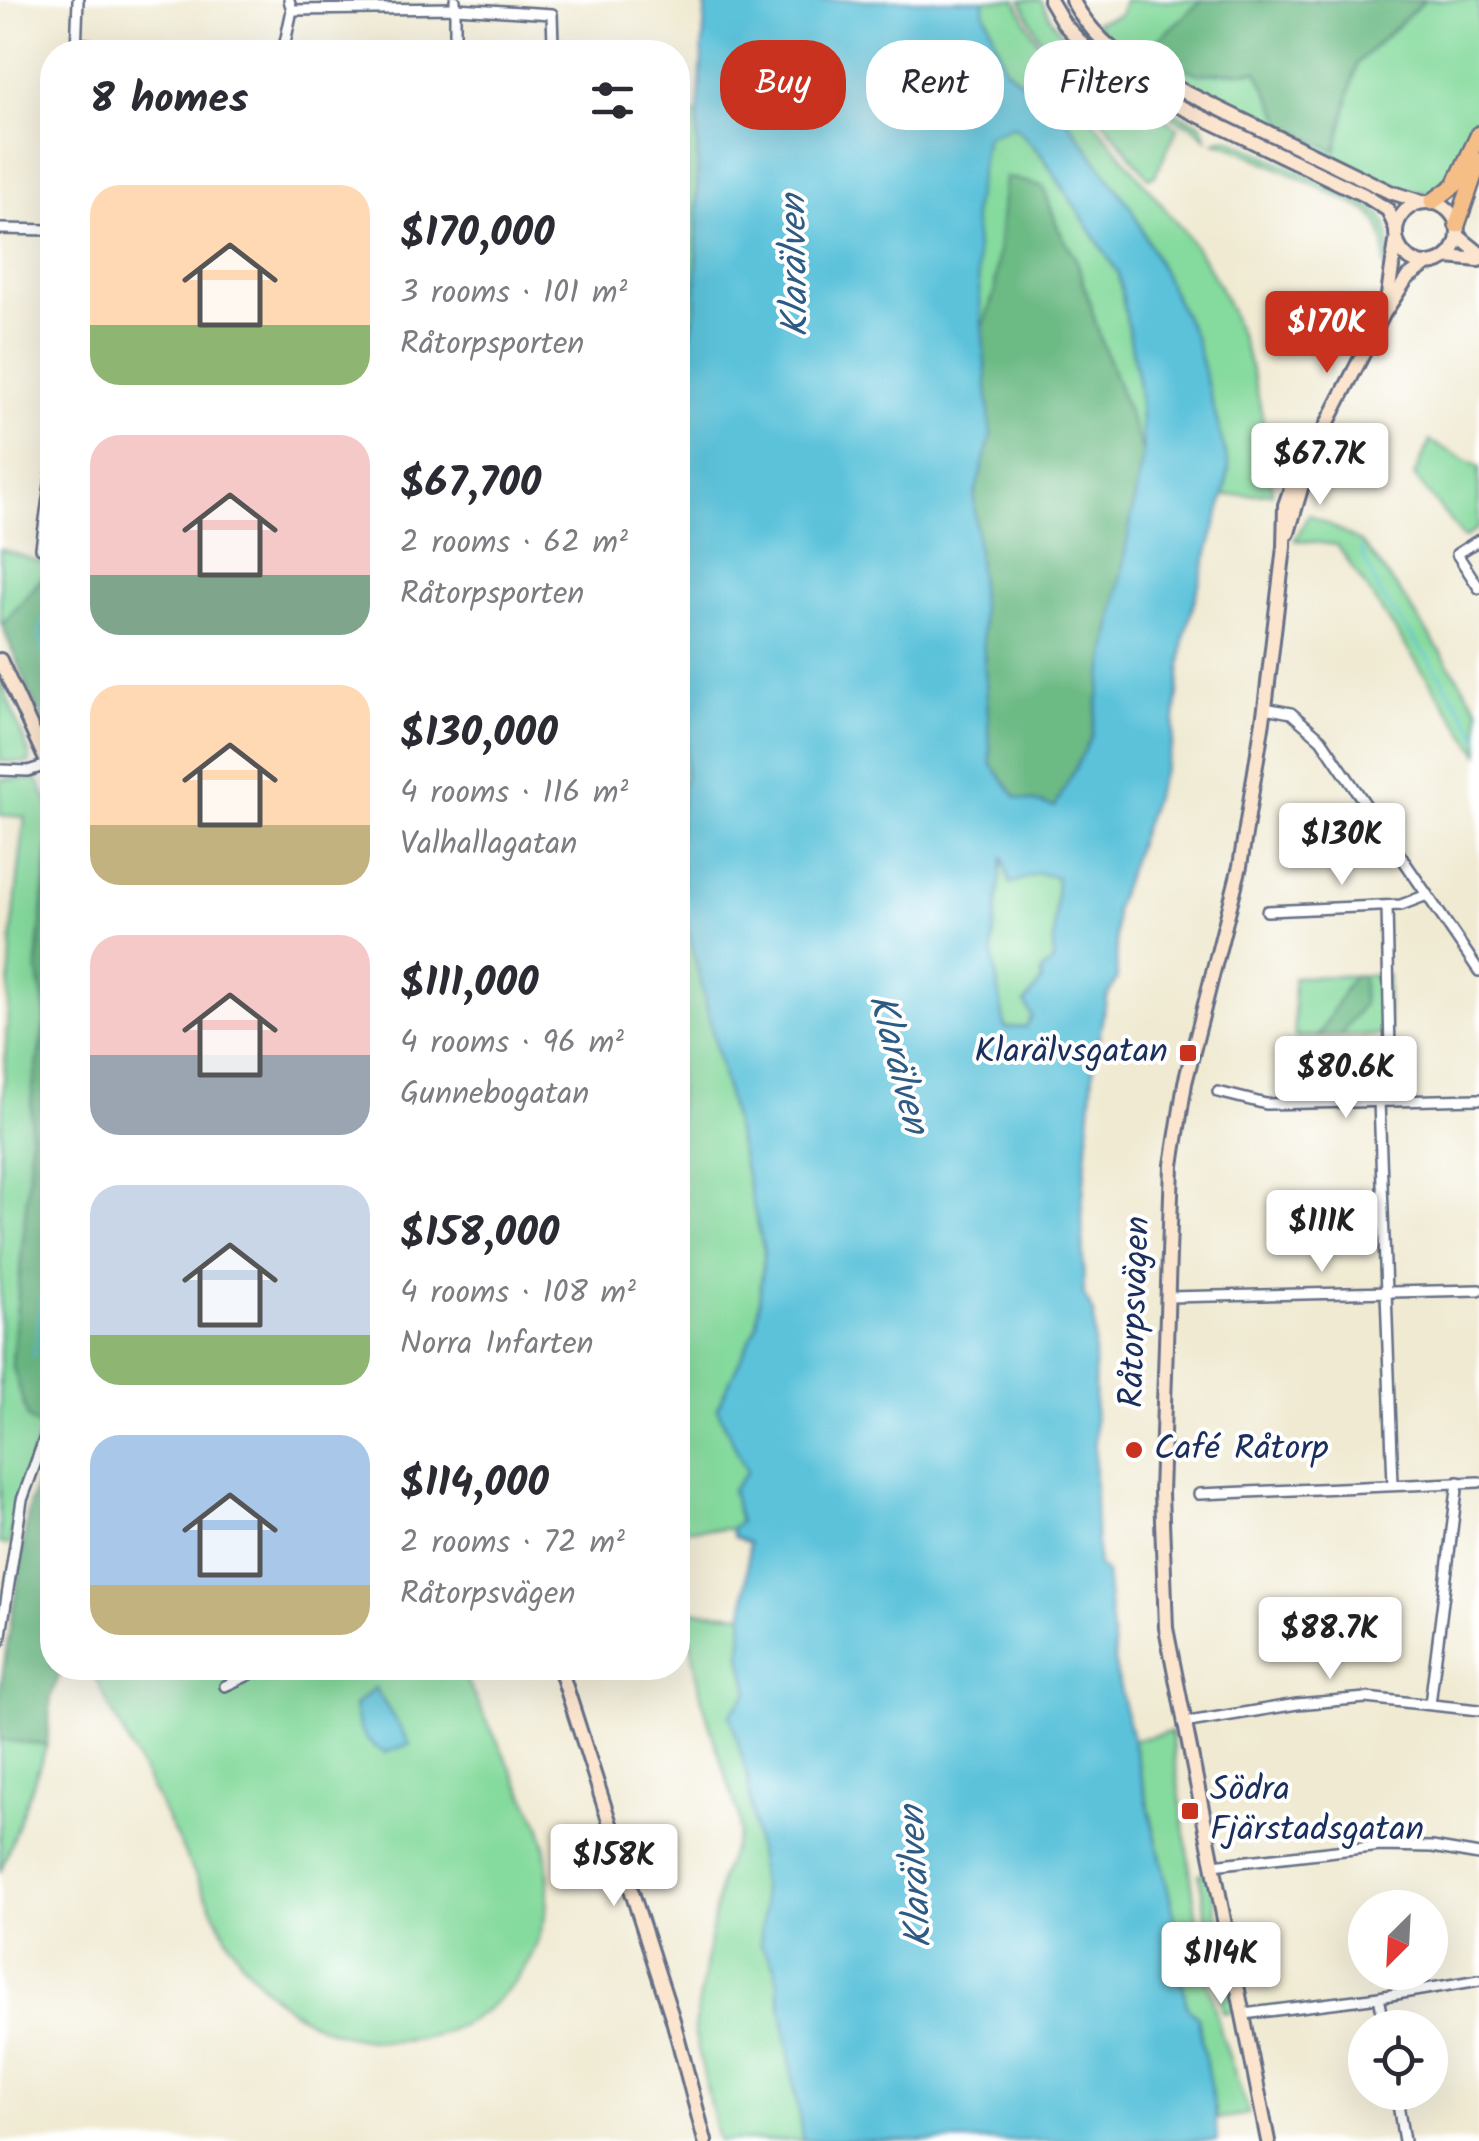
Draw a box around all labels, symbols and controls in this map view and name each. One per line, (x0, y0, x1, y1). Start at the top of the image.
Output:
chip: Buy (720, 40, 846, 130)
chip: Rent (866, 40, 1004, 130)
chip: Filters (1024, 40, 1185, 130)
text: 8 homes (90, 67, 248, 134)
icon: filters (585, 73, 640, 128)
water label: Klarälven (765, 191, 827, 338)
text: $170,000 (400, 201, 555, 268)
icon: home (170, 225, 290, 345)
text: 3 rooms · 101 m² (400, 268, 627, 319)
pin: $170K (1257, 291, 1397, 376)
text: $170K (1287, 298, 1367, 349)
text: Råtorpsporten (400, 319, 584, 370)
pin: $67.7K (1239, 423, 1401, 508)
text: $67.7K (1273, 430, 1367, 481)
text: $67,700 (400, 451, 541, 518)
icon: home (170, 475, 290, 595)
text: 2 rooms · 62 m² (400, 518, 628, 569)
text: Råtorpsporten (400, 569, 584, 620)
text: $130,000 (400, 701, 558, 768)
icon: home (170, 725, 290, 845)
text: 4 rooms · 116 m² (400, 768, 628, 819)
pin: $130K (1272, 803, 1412, 888)
text: $130K (1301, 810, 1383, 861)
text: Valhallagatan (400, 819, 577, 870)
text: $111,000 (400, 951, 539, 1018)
icon: home (170, 975, 290, 1095)
water label: Klarälven (850, 987, 945, 1143)
text: 4 rooms · 96 m² (400, 1018, 624, 1069)
place label: Klarälvsgatan (974, 1025, 1168, 1081)
pin: $80.6K (1265, 1036, 1427, 1121)
marker: Klarälvsgatan (1177, 1042, 1199, 1064)
text: $80.6K (1297, 1043, 1395, 1094)
text: Gunnebogatan (400, 1069, 589, 1120)
pin: $111K (1252, 1190, 1392, 1275)
text: $111K (1288, 1197, 1356, 1248)
text: $158,000 (400, 1201, 559, 1268)
street label: Råtorpsvägen (1105, 1215, 1167, 1409)
icon: home (170, 1225, 290, 1345)
text: 4 rooms · 108 m² (400, 1268, 636, 1319)
text: Norra Infarten (400, 1319, 594, 1370)
place label: Café Råtorp (1154, 1422, 1329, 1478)
marker: Café Råtorp (1123, 1439, 1145, 1461)
text: $114,000 (400, 1451, 549, 1518)
icon: home (170, 1475, 290, 1595)
text: 2 rooms · 72 m² (400, 1518, 625, 1569)
text: Råtorpsvägen (400, 1569, 575, 1620)
pin: $88.7K (1249, 1597, 1411, 1682)
text: $88.7K (1281, 1604, 1379, 1655)
place label: Södra Fjärstadsgatan (1210, 1763, 1424, 1859)
marker: Södra Fjärstadsgatan (1179, 1800, 1201, 1822)
water label: Klarälven (883, 1801, 951, 1950)
pin: $158K (544, 1824, 684, 1909)
text: $158K (573, 1831, 655, 1882)
north arrow (1348, 1890, 1448, 1990)
map controls (1348, 1890, 1448, 2110)
pin: $114K (1151, 1922, 1291, 2007)
text: $114K (1184, 1929, 1258, 1980)
button: locate (1348, 2010, 1448, 2110)

